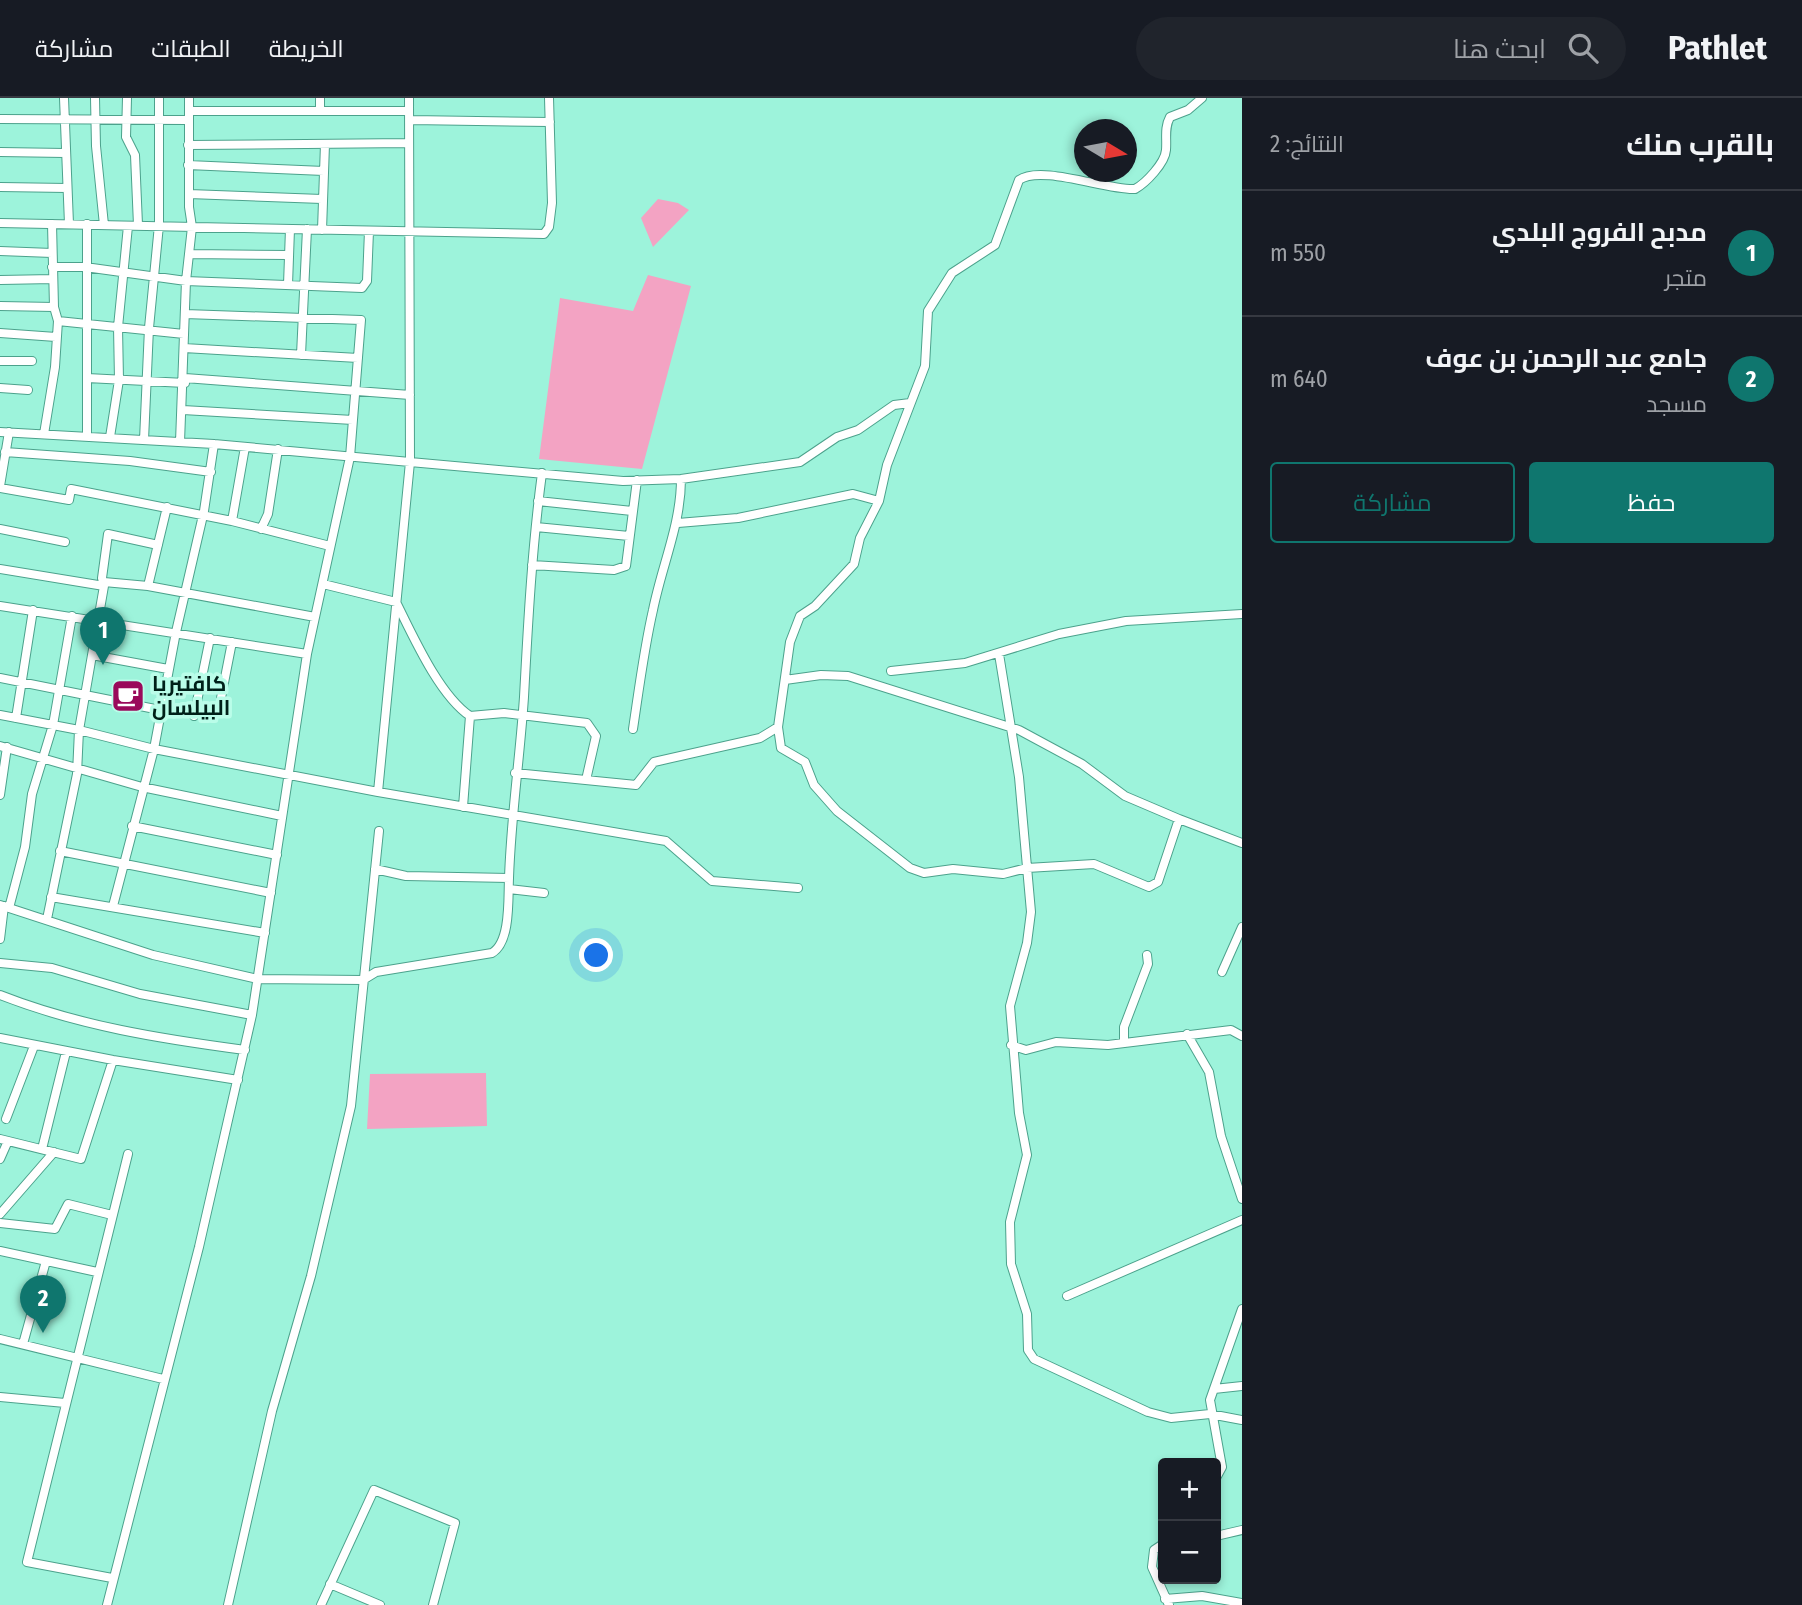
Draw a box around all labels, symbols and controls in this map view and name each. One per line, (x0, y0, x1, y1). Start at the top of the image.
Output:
search box (1136, 17, 1626, 80)
text: Pathlet (1668, 28, 1767, 68)
icon: search (1564, 29, 1602, 67)
text: ابحث هنا (1453, 34, 1546, 65)
text: مشاركة (35, 35, 113, 63)
text: الطبقات (151, 35, 231, 63)
text: الخريطة (269, 35, 344, 63)
north arrow (1074, 119, 1137, 182)
text: بالقرب منك (1626, 127, 1774, 163)
text: النتائج: 2 (1270, 130, 1344, 158)
text: مدبح الفروج البلدي (1492, 217, 1707, 248)
text: 550 m (1270, 239, 1326, 267)
text: 1 (1746, 239, 1756, 267)
text: متجر (1665, 264, 1707, 292)
text: جامع عبد الرحمن بن عوف (1425, 343, 1707, 374)
text: 640 m (1270, 365, 1328, 393)
text: 2 (1746, 365, 1756, 393)
text: مسجد (1646, 390, 1707, 418)
button: مشاركة (1270, 462, 1515, 543)
button: حفظ (1529, 462, 1774, 543)
pin: 1 (80, 607, 126, 665)
place label: كافتيريا البيلسان (152, 671, 230, 721)
cafe icon: كافتيريا البيلسان (109, 677, 147, 715)
your location (579, 938, 613, 972)
pin: 2 (20, 1275, 66, 1333)
map controls (1158, 1458, 1221, 1584)
button: + (1158, 1458, 1221, 1521)
button: − (1158, 1521, 1221, 1584)

